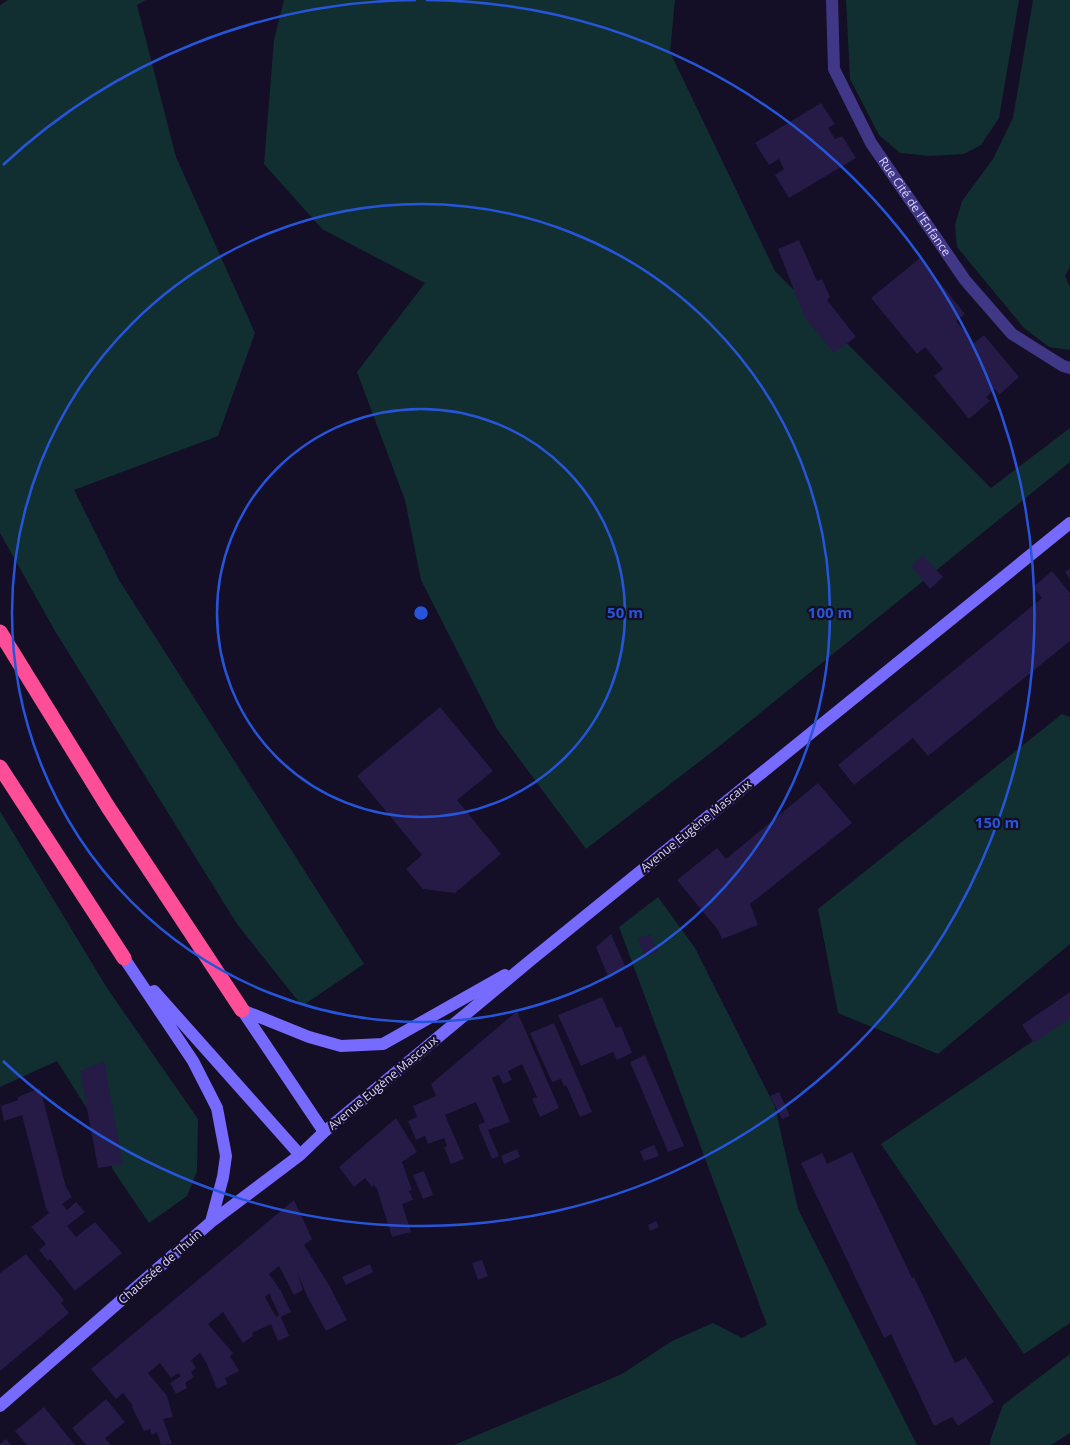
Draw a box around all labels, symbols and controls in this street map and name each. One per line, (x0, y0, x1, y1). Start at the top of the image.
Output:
street label: Rue Cité de l'Enfance (875, 153, 955, 260)
text: 50 m (607, 602, 643, 622)
text: 100 m (808, 602, 852, 622)
centre of rings (412, 604, 430, 622)
street label: Avenue Eugène Mascaux (636, 775, 755, 876)
text: 150 m (975, 812, 1019, 832)
street label: Avenue Eugène Mascaux (324, 1031, 442, 1134)
street label: Chaussée de Thuin (114, 1225, 205, 1308)

